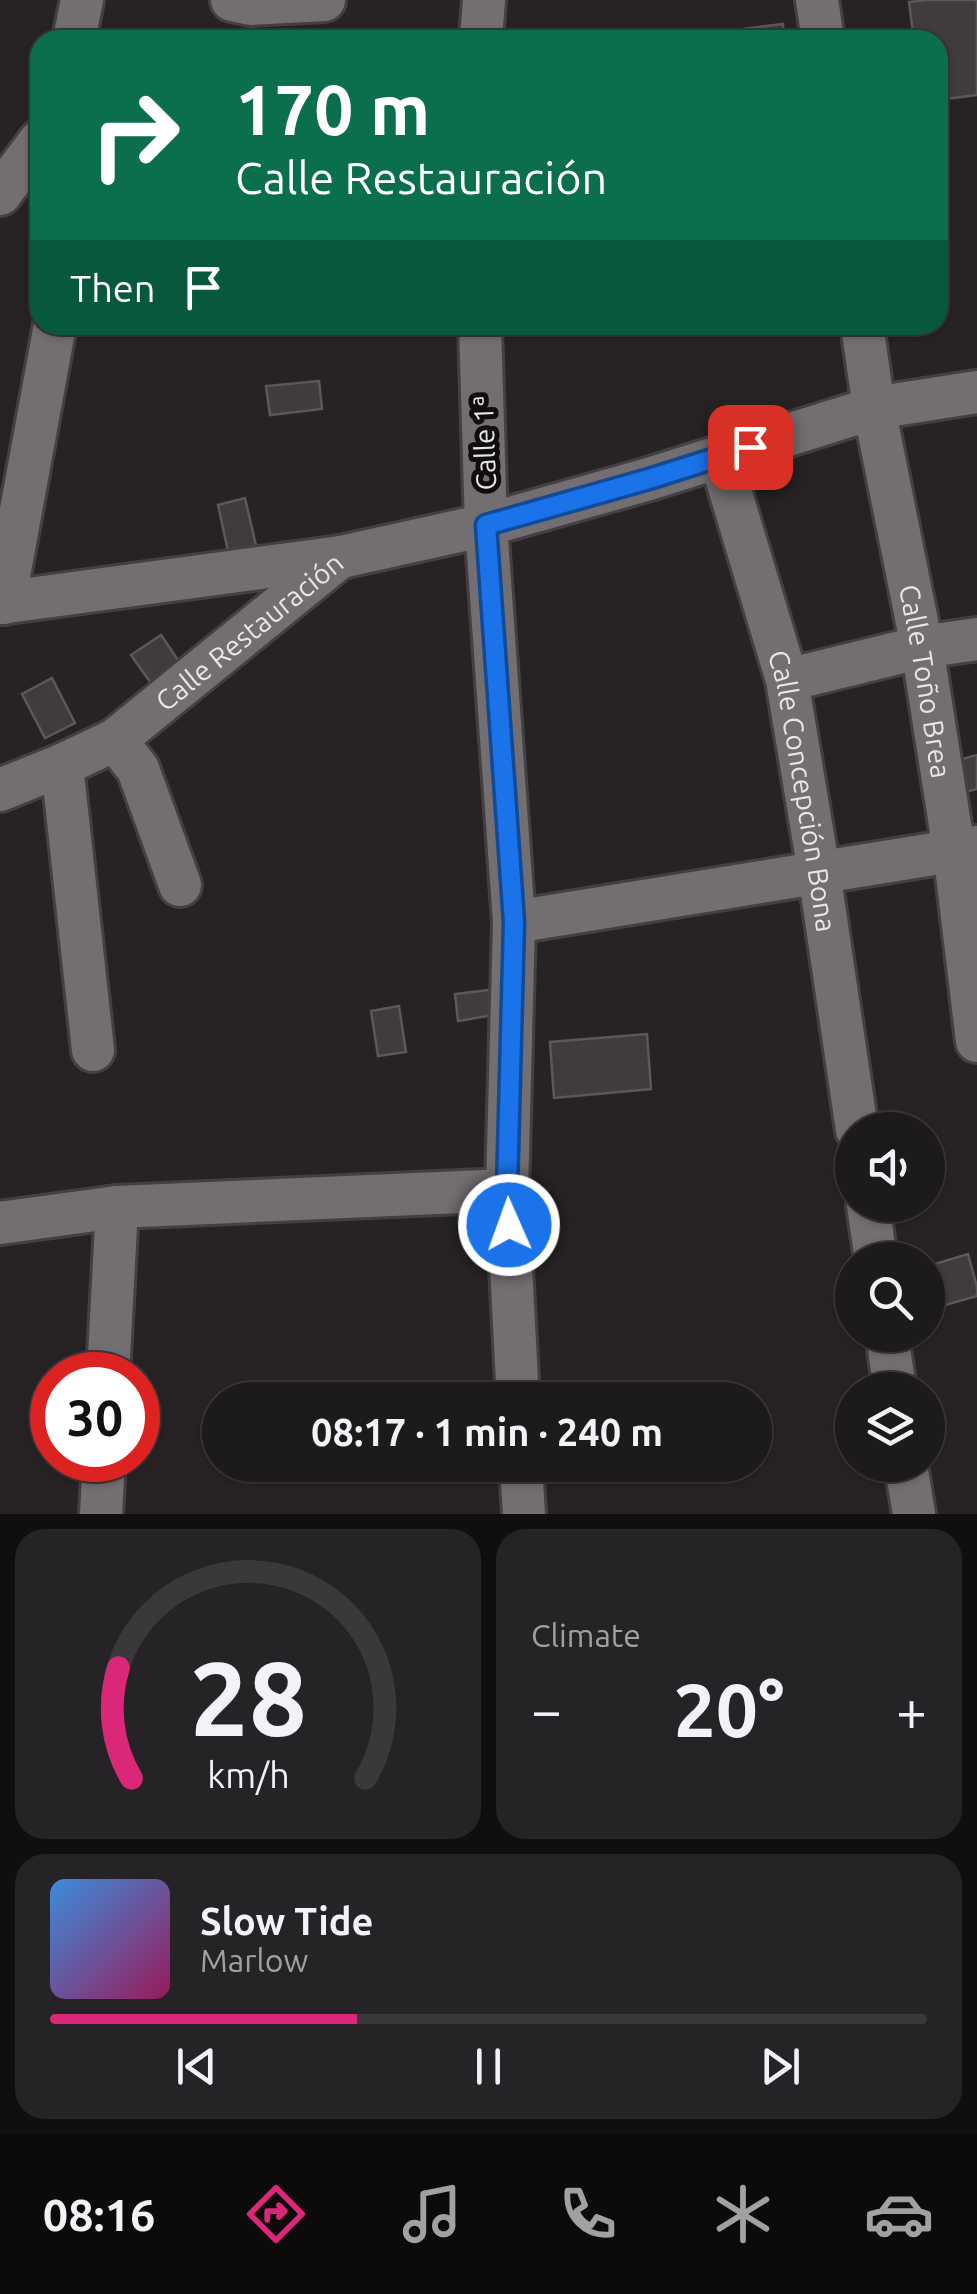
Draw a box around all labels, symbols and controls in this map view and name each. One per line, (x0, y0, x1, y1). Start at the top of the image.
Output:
icon: right (70, 70, 200, 200)
text: 170 m (235, 70, 430, 148)
text: Calle Restauración (235, 152, 607, 203)
icon: arrive (176, 260, 231, 315)
text: Then (70, 267, 156, 309)
street label: Calle 1ª (467, 395, 501, 491)
pin (708, 405, 793, 490)
icon: arrive (723, 420, 778, 475)
street label: Calle Restauración (149, 546, 349, 716)
street label: Calle Toño Brea (894, 582, 958, 780)
street label: Calle Concepción Bona (763, 646, 843, 934)
map controls (835, 1112, 945, 1482)
button: sound (835, 1112, 945, 1222)
position arrow (457, 1173, 561, 1277)
button: search (835, 1242, 945, 1352)
speed limit sign: 30 (30, 1352, 160, 1482)
button: layers (835, 1372, 945, 1482)
text: 08:17 · 1 min · 240 m (311, 1411, 663, 1453)
text: Climate (531, 1617, 641, 1653)
text: 28 (189, 1639, 307, 1756)
text: 20° (673, 1667, 785, 1751)
text: − (531, 1679, 562, 1740)
text: + (896, 1679, 927, 1740)
text: km/h (207, 1755, 289, 1795)
text: Slow Tide (200, 1900, 373, 1942)
text: Marlow (200, 1942, 308, 1978)
icon: previous (169, 2039, 224, 2094)
icon: pause (461, 2039, 516, 2094)
icon: next (753, 2039, 808, 2094)
icon: directions (241, 2179, 311, 2249)
icon: music (397, 2179, 467, 2249)
icon: phone (553, 2179, 623, 2249)
icon: climate (708, 2179, 778, 2249)
icon: car (864, 2179, 934, 2249)
text: 08:16 (43, 2189, 155, 2240)

